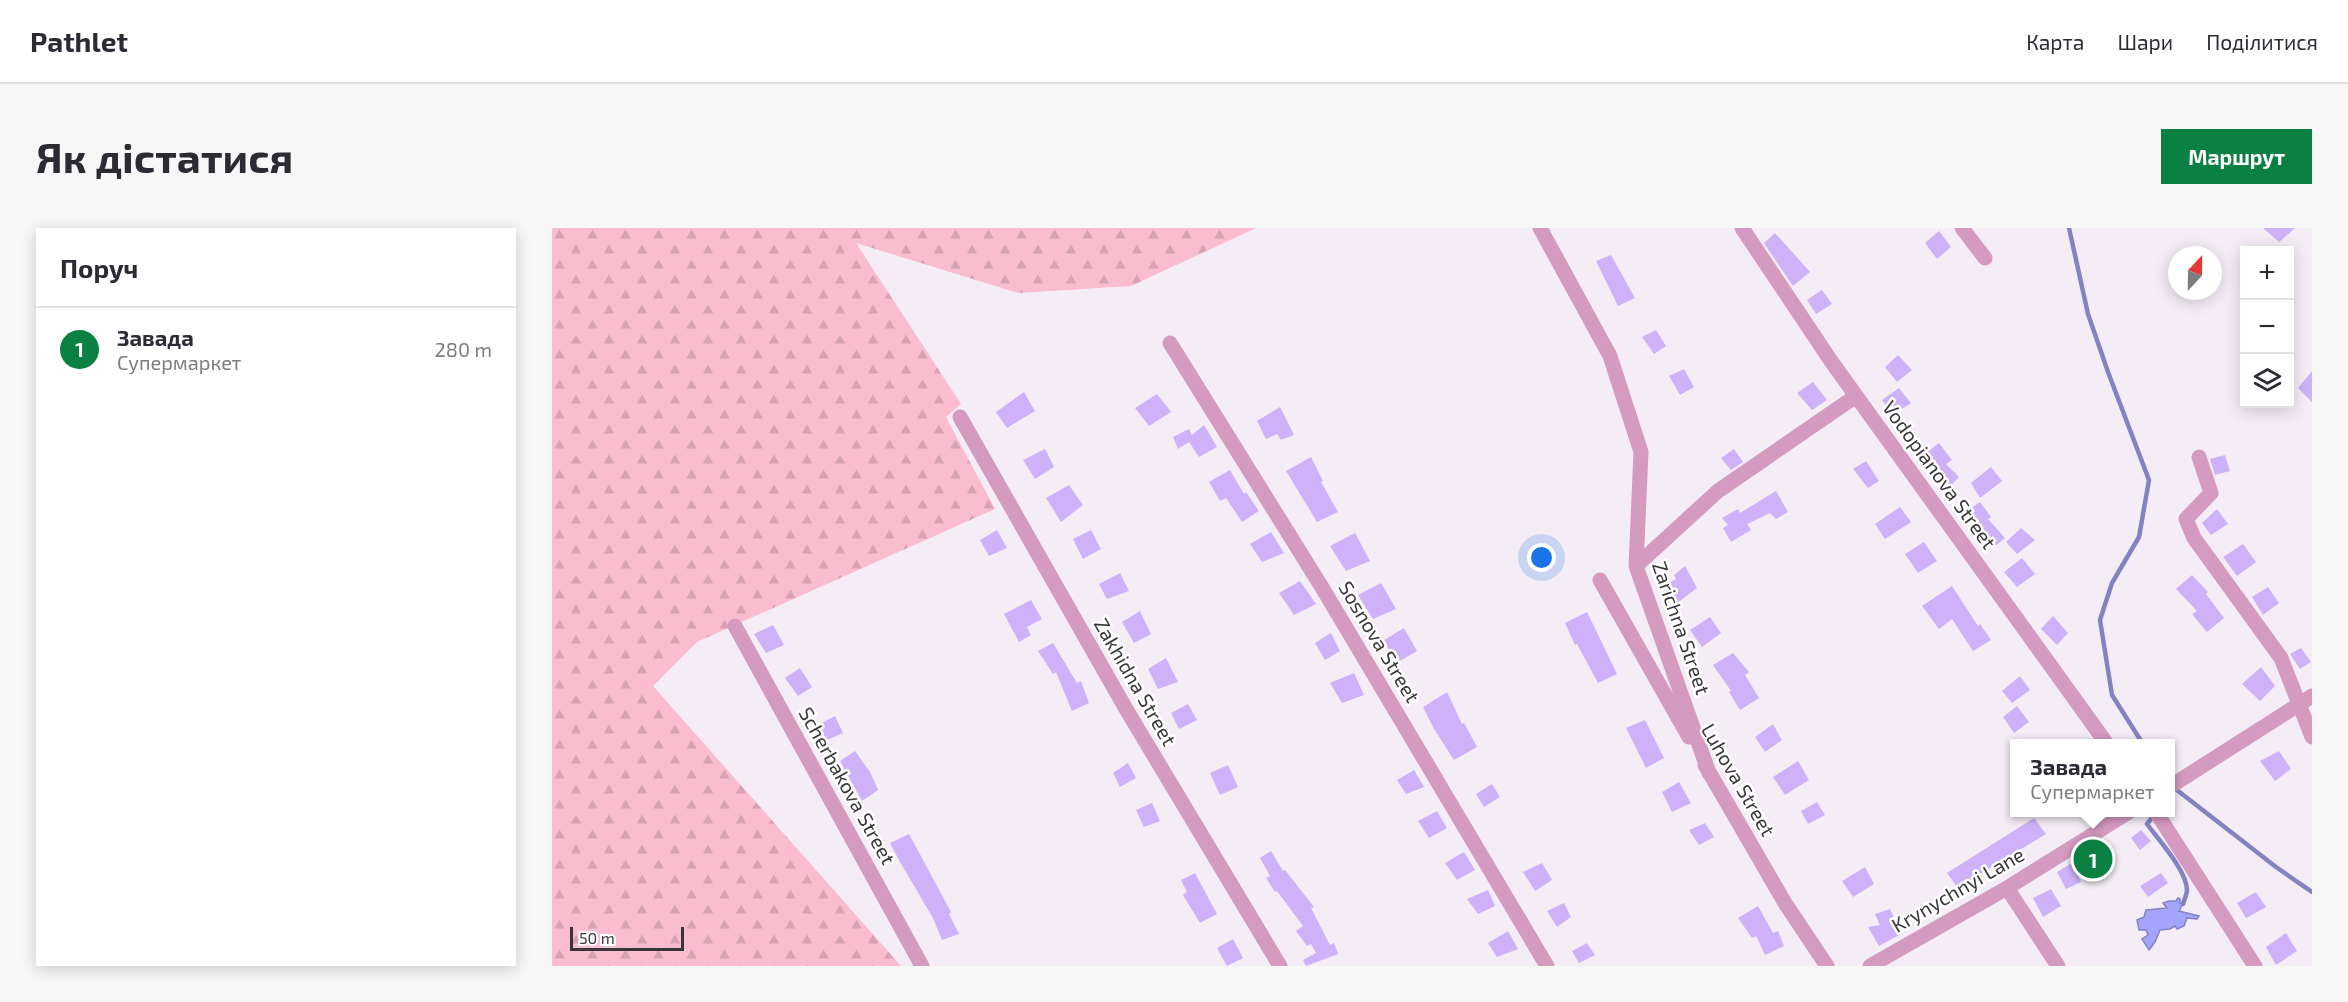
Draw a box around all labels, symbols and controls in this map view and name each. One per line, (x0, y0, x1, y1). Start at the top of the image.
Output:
text: Pathlet (30, 24, 128, 58)
text: Карта (2026, 29, 2084, 54)
text: Шари (2117, 29, 2173, 54)
text: Поділитися (2206, 29, 2318, 54)
button: Маршрут (2161, 129, 2312, 184)
text: Як дістатися (36, 131, 293, 181)
north arrow (2168, 246, 2222, 300)
map controls (2240, 246, 2294, 408)
button: + (2240, 246, 2294, 300)
text: Поруч (60, 252, 138, 283)
button: − (2240, 300, 2294, 354)
text: Завада (117, 324, 194, 350)
text: 1 (75, 337, 84, 361)
text: 280 m (435, 337, 492, 361)
text: Супермаркет (117, 350, 241, 374)
button: layers (2240, 354, 2294, 408)
street label: Vodopianova Street (1878, 396, 2002, 554)
your location (1527, 543, 1556, 572)
street label: Zarichna Street (1648, 558, 1716, 698)
street label: Sosnova Street (1334, 577, 1426, 707)
street label: Zakhidna Street (1090, 614, 1182, 750)
street label: Scherbakova Street (795, 703, 901, 869)
street label: Luhova Street (1697, 719, 1781, 840)
popup (2010, 739, 2175, 817)
text: Завада (2030, 753, 2107, 779)
text: Супермаркет (2030, 779, 2155, 803)
pin: 1 (2074, 836, 2112, 882)
street label: Krynychnyi Lane (1887, 841, 2028, 937)
scale bar (570, 924, 684, 952)
text: 50 m (579, 928, 615, 947)

